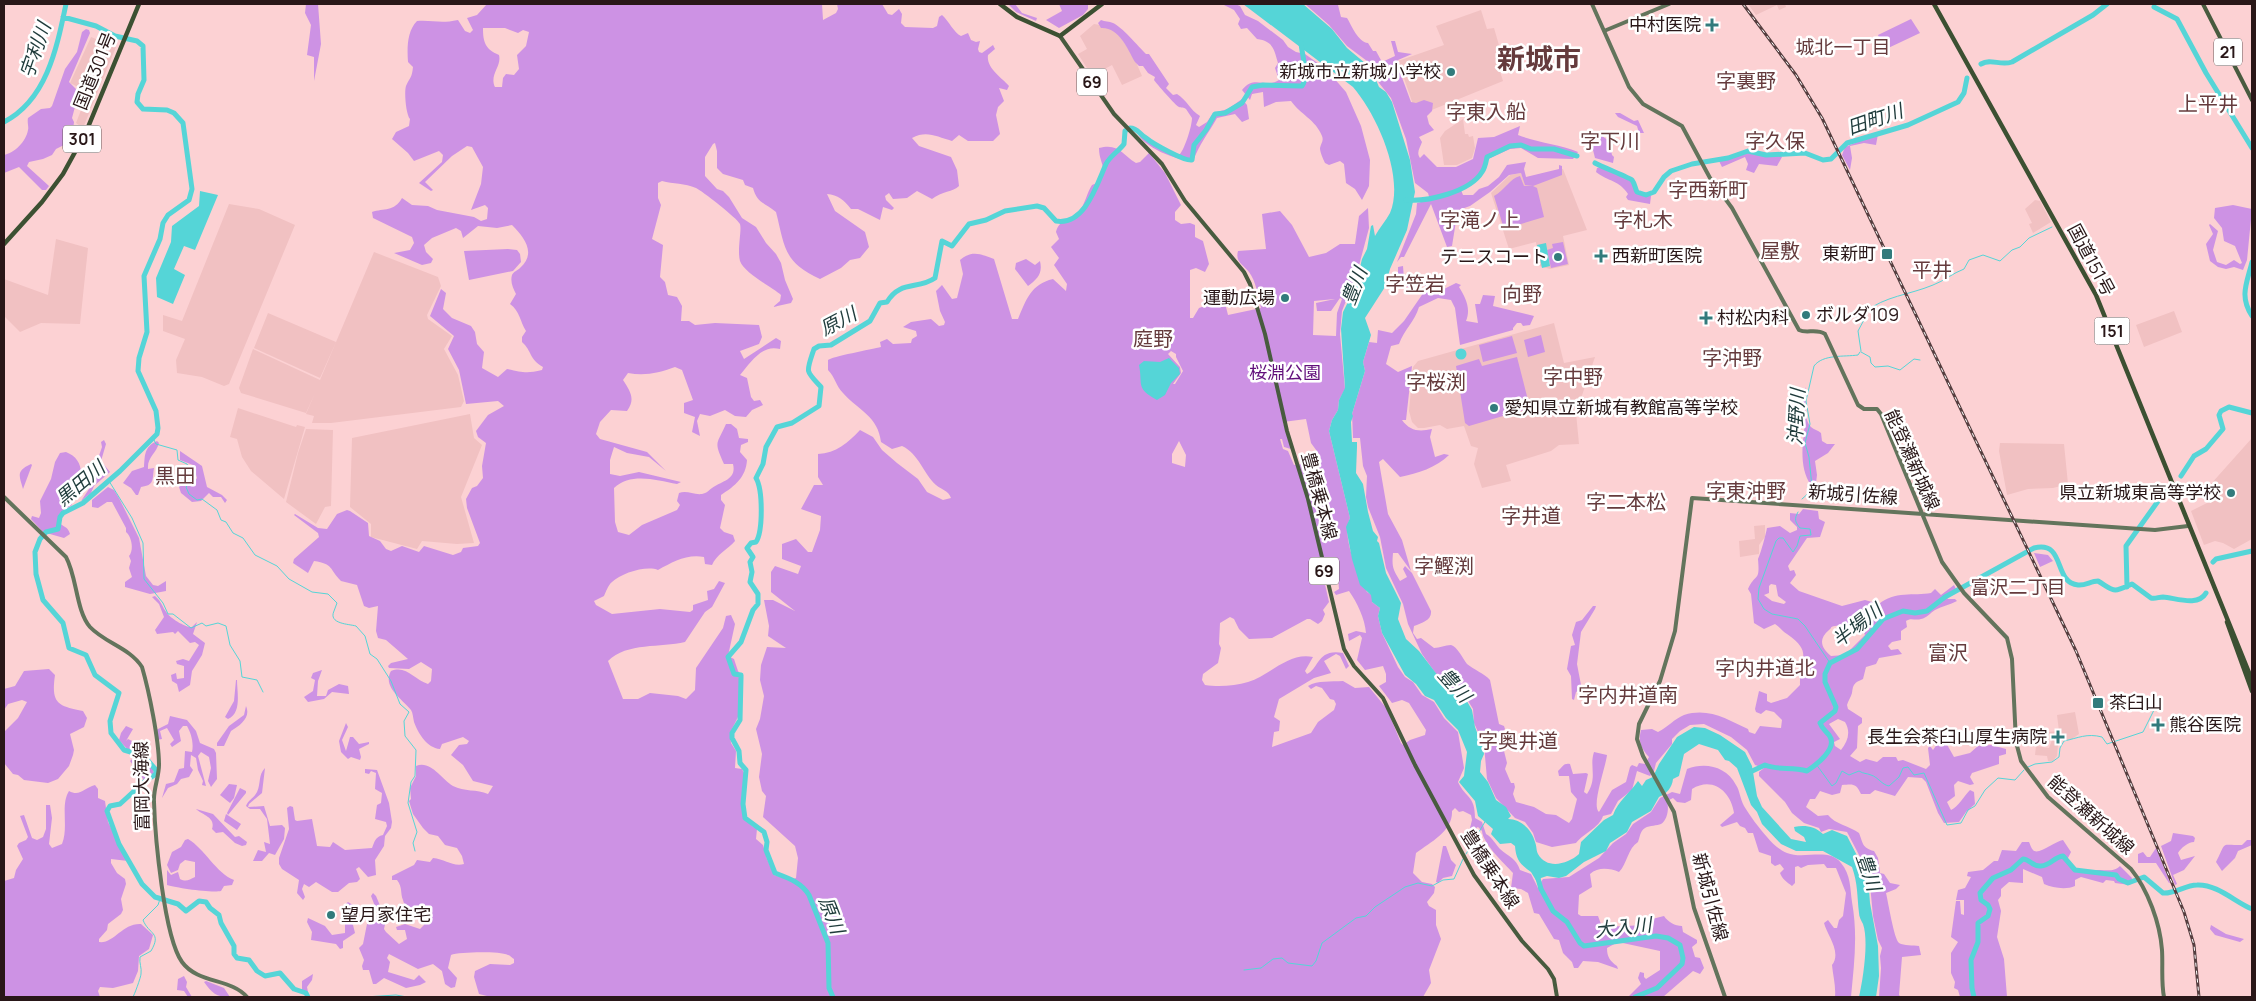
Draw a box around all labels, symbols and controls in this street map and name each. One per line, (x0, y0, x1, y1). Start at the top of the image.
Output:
place label: 中村医院 (1629, 12, 1701, 36)
water label: 宇利川 (13, 17, 57, 81)
marker: 中村医院 (1705, 18, 1719, 32)
street label: 国道301号 (68, 28, 121, 113)
district label: 城北一丁目 (1795, 34, 1891, 60)
road number: 21 (2214, 38, 2242, 66)
district label: 新城市 (1497, 39, 1581, 77)
place label: 新城市立新城小学校 (1279, 59, 1441, 83)
marker: 新城市立新城小学校 (1445, 66, 1457, 78)
district label: 字裏野 (1716, 67, 1776, 94)
road number: 69 (1077, 68, 1107, 95)
district label: 上平井 (2178, 90, 2238, 117)
water label: 田町川 (1844, 97, 1908, 141)
district label: 字東入船 (1446, 98, 1526, 125)
road number: 301 (63, 126, 101, 152)
district label: 字下川 (1580, 127, 1640, 154)
district label: 字久保 (1745, 127, 1805, 154)
district label: 字西新町 (1668, 176, 1748, 203)
district label: 字滝ノ上 (1440, 206, 1520, 233)
district label: 字札木 (1613, 206, 1673, 233)
street label: 国道151号 (2063, 219, 2121, 300)
district label: 屋敷 (1760, 237, 1800, 264)
place label: 東新町 (1822, 241, 1876, 265)
place label: 西新町医院 (1612, 243, 1702, 267)
place label: テニスコート (1440, 244, 1548, 268)
marker: 東新町 (1880, 247, 1894, 261)
marker: 西新町医院 (1594, 249, 1608, 263)
marker: テニスコート (1552, 251, 1564, 263)
district label: 平井 (1912, 256, 1952, 283)
water label: 豊川 (1335, 262, 1374, 308)
district label: 字笠岩 (1385, 270, 1445, 297)
district label: 向野 (1502, 280, 1542, 307)
place label: 運動広場 (1203, 285, 1275, 309)
marker: 運動広場 (1279, 292, 1291, 304)
water label: 原川 (815, 300, 863, 341)
place label: ボルダ109 (1816, 302, 1899, 326)
place label: 村松内科 (1717, 305, 1789, 329)
marker: ボルダ109 (1800, 309, 1812, 321)
marker: 村松内科 (1699, 311, 1713, 325)
road number: 151 (2094, 318, 2130, 344)
district label: 庭野 (1133, 325, 1173, 352)
district label: 字沖野 (1702, 344, 1762, 371)
park label: 桜淵公園 (1249, 360, 1321, 384)
district label: 字中野 (1543, 363, 1603, 390)
district label: 字桜渕 (1406, 368, 1466, 395)
water label: 沖野川 (1782, 386, 1811, 446)
place label: 愛知県立新城有教館高等学校 (1504, 395, 1738, 419)
marker: 愛知県立新城有教館高等学校 (1488, 402, 1500, 414)
street label: 能登瀬新城線 (1880, 405, 1946, 514)
street label: 豊橋乗本線 (1297, 449, 1343, 542)
water label: 黒田川 (50, 453, 112, 511)
district label: 黒田 (155, 462, 195, 489)
district label: 字東沖野 (1706, 477, 1786, 504)
street label: 新城引佐線 (1807, 479, 1899, 509)
place label: 県立新城東高等学校 (2059, 480, 2221, 504)
marker: 県立新城東高等学校 (2225, 487, 2237, 499)
district label: 字二本松 (1586, 488, 1666, 515)
district label: 字井道 (1501, 502, 1561, 529)
district label: 字鰹渕 (1414, 552, 1474, 579)
road number: 69 (1309, 558, 1339, 584)
district label: 富沢二丁目 (1970, 574, 2066, 600)
water label: 半場川 (1827, 596, 1889, 653)
district label: 富沢 (1928, 639, 1968, 666)
district label: 字内井道北 (1715, 654, 1815, 681)
water label: 豊川 (1433, 662, 1479, 709)
district label: 字内井道南 (1578, 681, 1678, 708)
place label: 茶臼山 (2109, 690, 2163, 714)
marker: 茶臼山 (2091, 696, 2105, 710)
place label: 熊谷医院 (2169, 712, 2241, 736)
marker: 熊谷医院 (2151, 718, 2165, 732)
place label: 長生会茶臼山厚生病院 (1867, 724, 2047, 748)
district label: 字奥井道 (1478, 727, 1558, 754)
marker: 長生会茶臼山厚生病院 (2051, 730, 2065, 744)
street label: 富岡大海線 (128, 741, 154, 831)
street label: 能登瀬新城線 (2044, 769, 2140, 859)
street label: 豊橋乗本線 (1456, 824, 1525, 913)
street label: 新城引佐線 (1688, 850, 1734, 943)
water label: 豊川 (1851, 850, 1888, 896)
water label: 原川 (813, 893, 852, 939)
place label: 望月家住宅 (341, 902, 431, 926)
marker: 望月家住宅 (325, 909, 337, 921)
water label: 大入川 (1593, 911, 1655, 943)

